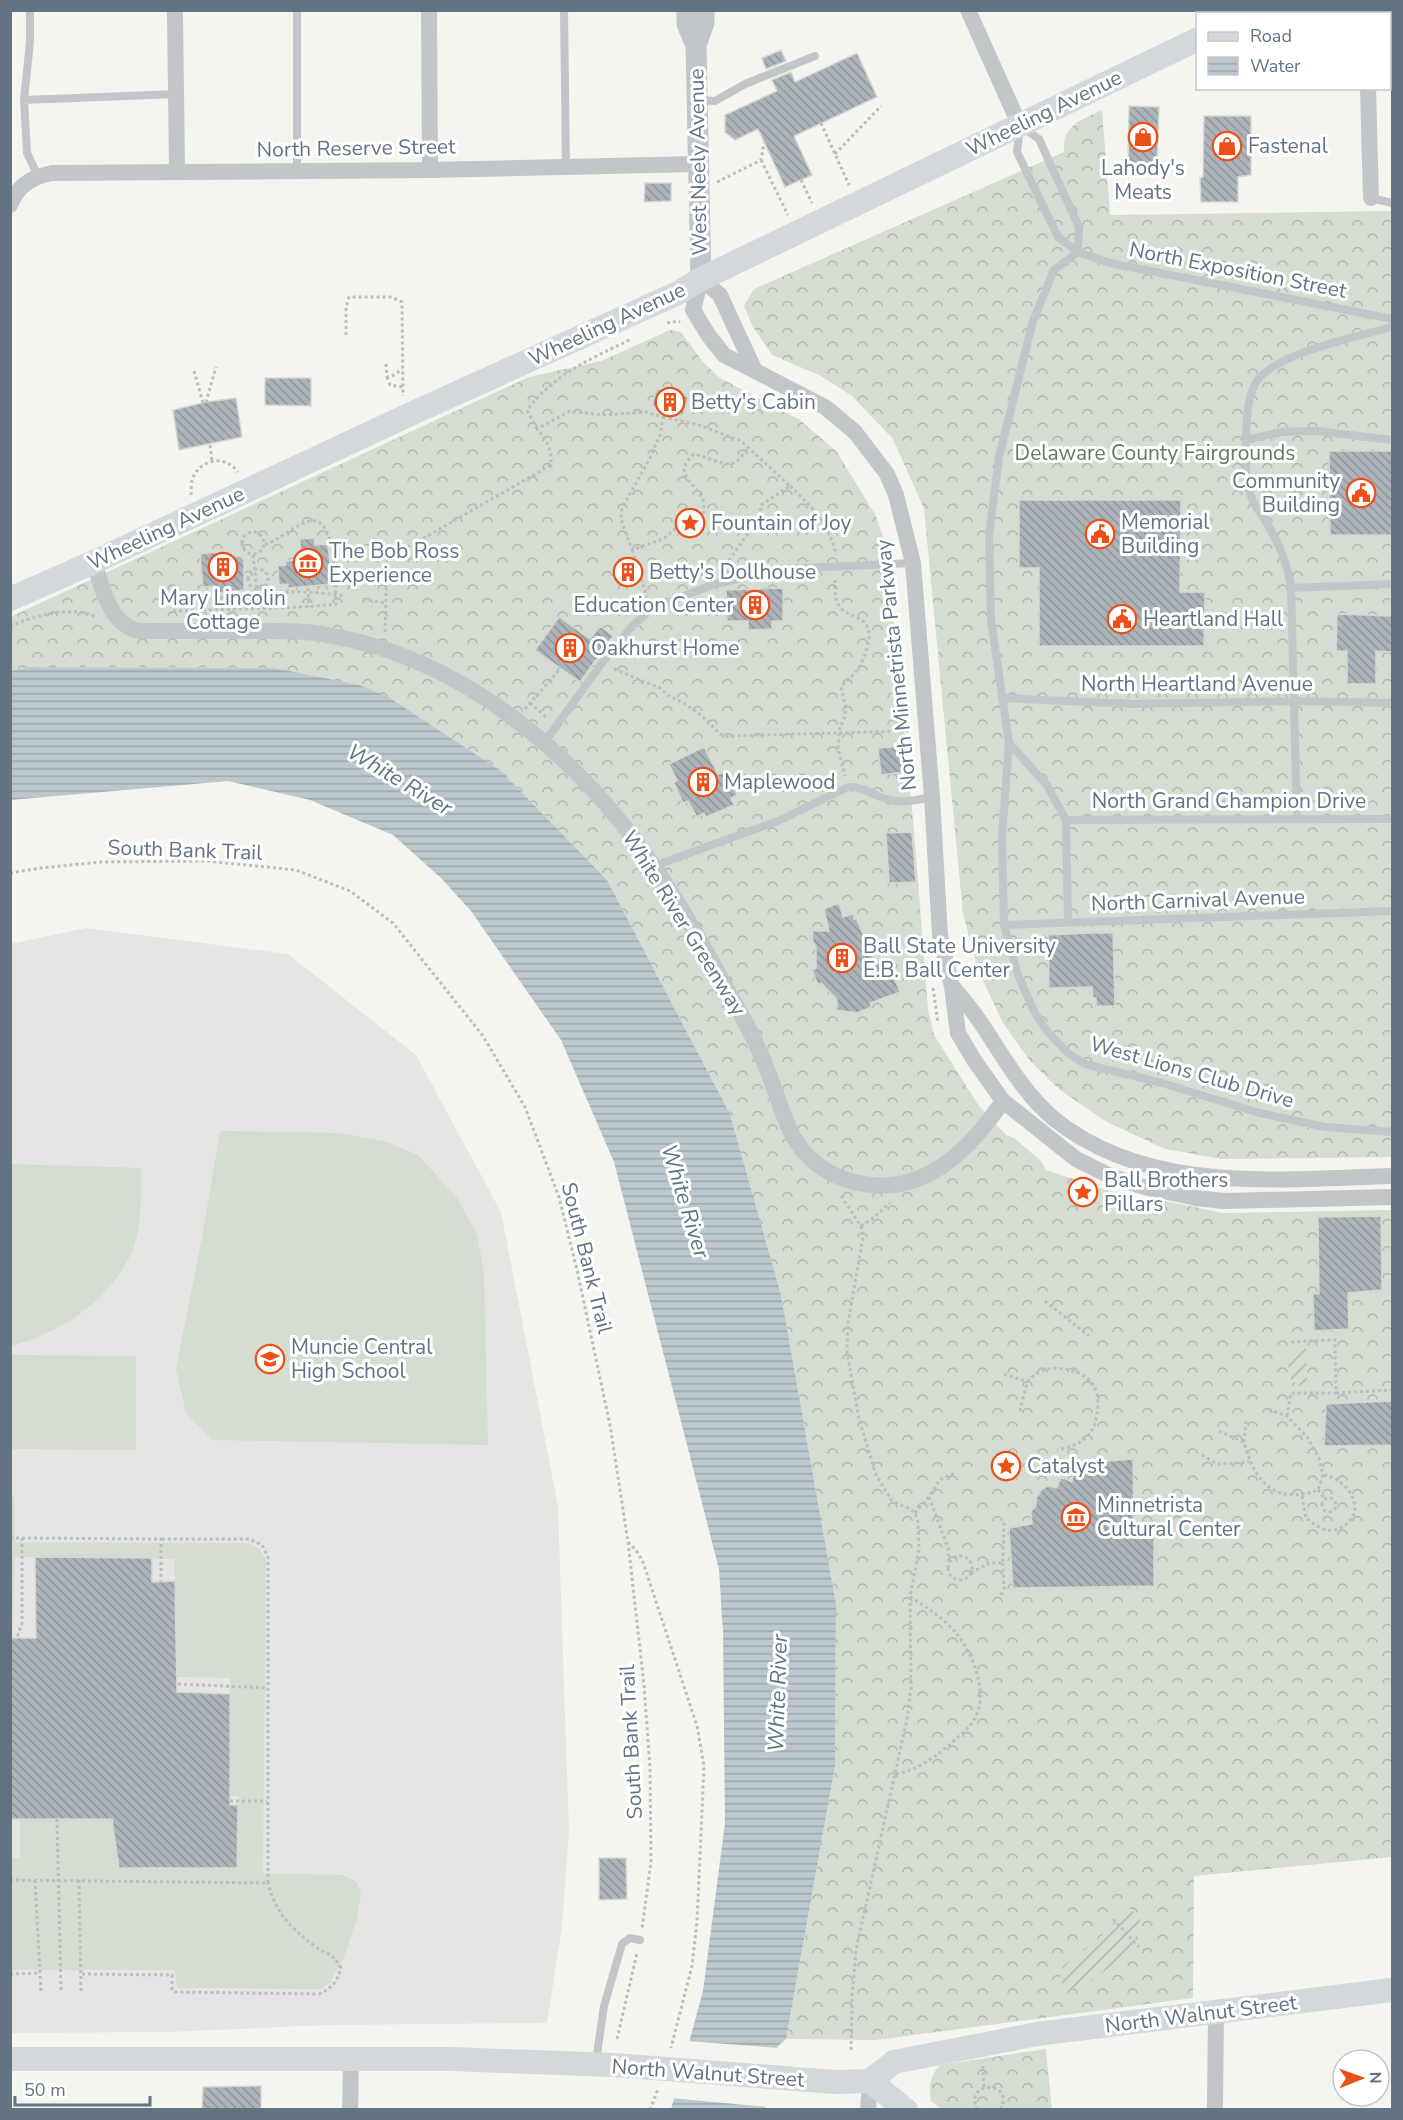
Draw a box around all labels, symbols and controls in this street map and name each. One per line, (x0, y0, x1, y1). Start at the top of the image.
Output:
legend (1196, 12, 1391, 90)
text: Road (1250, 24, 1292, 48)
text: Water (1250, 54, 1301, 78)
street label: Wheeling Avenue (962, 63, 1126, 163)
street label: West Neely Avenue (682, 68, 714, 256)
shop icon: Lahody's Meats (1127, 121, 1159, 153)
shop icon: Fastenal (1211, 130, 1243, 162)
street label: North Reserve Street (256, 132, 456, 164)
place label: Fastenal (1248, 132, 1329, 160)
place label: Lahody's Meats (1101, 154, 1185, 206)
street label: North Exposition Street (1127, 235, 1350, 305)
street label: Wheeling Avenue (524, 275, 690, 373)
building icon: Betty's Cabin (654, 386, 686, 418)
place label: Betty's Cabin (691, 388, 816, 416)
park label: Delaware County Fairgrounds (1015, 439, 1295, 467)
place label: Community Building (1232, 467, 1340, 519)
public building icon: Community Building (1345, 477, 1377, 509)
street label: Wheeling Avenue (83, 479, 249, 577)
place icon: Fountain of Joy (674, 507, 706, 539)
place label: Memorial Building (1121, 508, 1210, 560)
place label: Fountain of Joy (711, 509, 851, 537)
public building icon: Memorial Building (1084, 518, 1116, 550)
place label: The Bob Ross Experience (329, 537, 459, 589)
street label: North Minnetrista Parkway (869, 538, 923, 792)
museum icon: The Bob Ross Experience (292, 547, 324, 579)
building icon: Mary Lincolin Cottage (207, 551, 239, 583)
building icon: Betty's Dollhouse (612, 556, 644, 588)
place label: Betty's Dollhouse (649, 558, 816, 586)
place label: Mary Lincolin Cottage (160, 584, 286, 636)
building icon: Education Center (739, 589, 771, 621)
place label: Education Center (573, 591, 734, 619)
public building icon: Heartland Hall (1106, 603, 1138, 635)
place label: Heartland Hall (1143, 605, 1284, 633)
building icon: Oakhurst Home (554, 632, 586, 664)
place label: Oakhurst Home (591, 634, 739, 662)
street label: North Heartland Avenue (1081, 670, 1313, 698)
water label: White River (341, 737, 458, 824)
building icon: Maplewood (687, 766, 719, 798)
place label: Maplewood (724, 768, 836, 796)
street label: North Grand Champion Drive (1092, 787, 1366, 815)
street label: White River Greenway (616, 825, 753, 1021)
street label: South Bank Trail (107, 833, 264, 867)
street label: North Carnival Avenue (1091, 882, 1305, 918)
place label: Ball State University E.B. Ball Center (863, 932, 1056, 984)
building icon: Ball State University E.B. Ball Center (826, 942, 858, 974)
street label: West Lions Club Drive (1087, 1029, 1297, 1115)
water label: White River (654, 1141, 717, 1263)
place label: Ball Brothers Pillars (1104, 1166, 1228, 1218)
place icon: Ball Brothers Pillars (1067, 1176, 1099, 1208)
street label: South Bank Trail (555, 1179, 620, 1337)
place label: Muncie Central High School (291, 1333, 433, 1385)
school or university icon: Muncie Central High School (254, 1343, 286, 1375)
place icon: Catalyst (990, 1450, 1022, 1482)
place label: Catalyst (1027, 1452, 1105, 1480)
place label: Minnetrista Cultural Center (1097, 1491, 1241, 1543)
museum icon: Minnetrista Cultural Center (1060, 1501, 1092, 1533)
water label: White River (761, 1633, 795, 1752)
street label: South Bank Trail (613, 1663, 649, 1820)
street label: North Walnut Street (1104, 1988, 1299, 2040)
north arrow (1331, 2048, 1391, 2108)
street label: North Walnut Street (611, 2052, 806, 2094)
scale bar (15, 2069, 150, 2107)
text: N (1364, 2072, 1386, 2084)
text: 50 m (24, 2078, 66, 2102)

